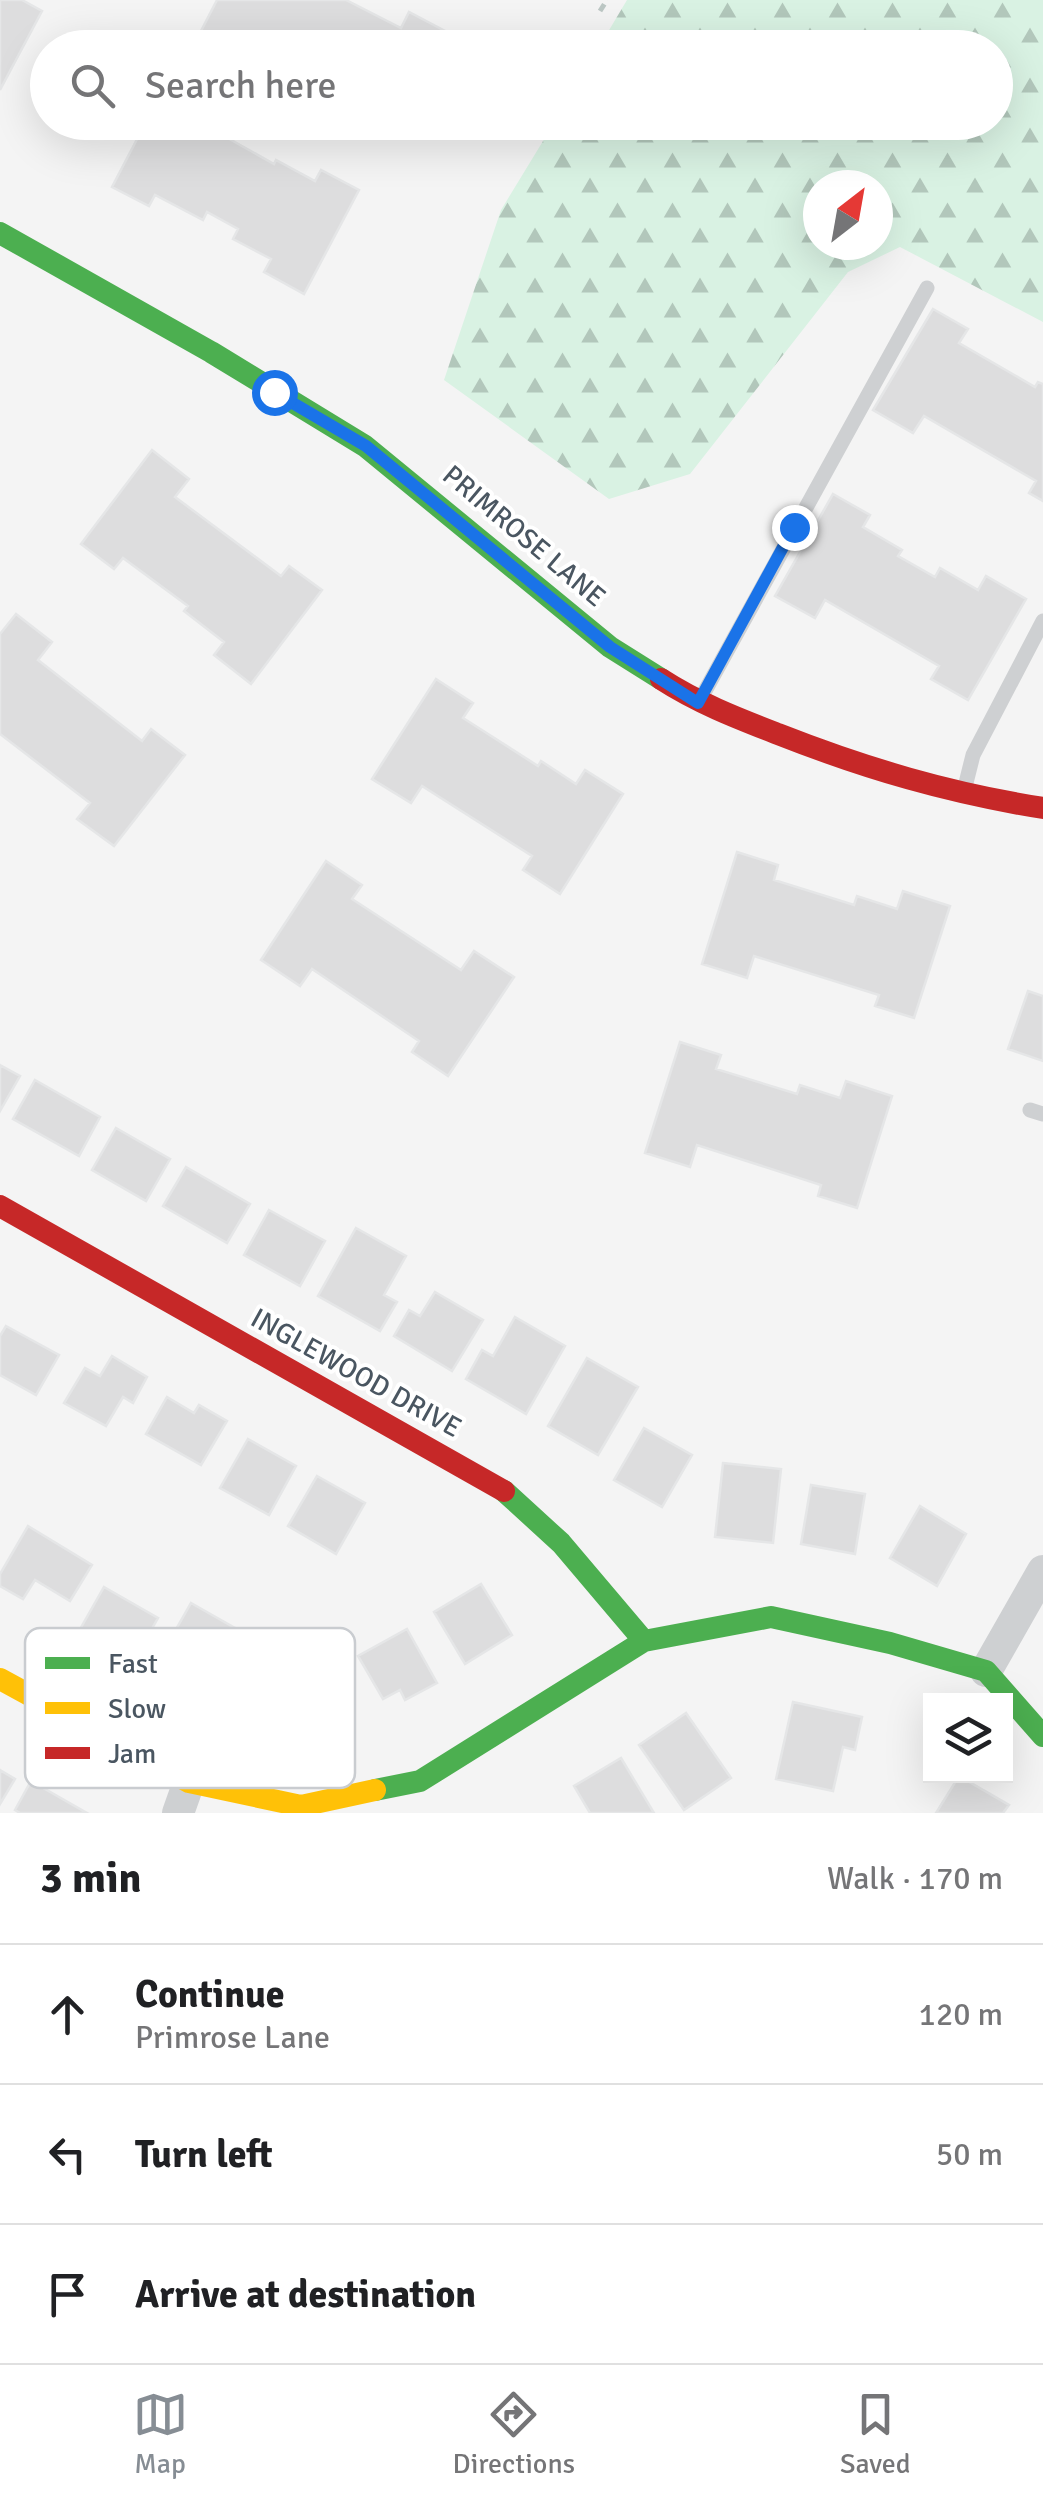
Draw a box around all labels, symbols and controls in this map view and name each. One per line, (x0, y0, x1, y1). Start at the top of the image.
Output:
search box (30, 30, 1013, 140)
icon: search (65, 58, 120, 113)
text: Search here (145, 62, 337, 109)
north arrow (803, 170, 893, 260)
route start (252, 370, 298, 416)
street label: PRIMROSE LANE (436, 458, 612, 614)
route end (772, 505, 818, 551)
street label: INGLEWOOD DRIVE (245, 1301, 467, 1445)
legend (25, 1628, 355, 1788)
text: Fast (108, 1647, 158, 1681)
text: Slow (108, 1692, 166, 1726)
map controls (923, 1693, 1013, 1783)
button: layers (923, 1693, 1013, 1783)
text: Jam (108, 1737, 156, 1771)
text: 3 min (40, 1853, 141, 1904)
text: Walk · 170 m (827, 1859, 1003, 1898)
text: Continue (135, 1971, 285, 2018)
icon: ahead (40, 1987, 95, 2042)
text: 120 m (919, 1995, 1003, 2034)
text: Primrose Lane (135, 2018, 330, 2057)
icon: left (40, 2127, 95, 2182)
text: Turn left (135, 2131, 273, 2178)
text: 50 m (936, 2135, 1003, 2174)
icon: arrive (40, 2267, 95, 2322)
text: Arrive at destination (135, 2271, 476, 2318)
tab: Map (133, 2387, 188, 2481)
tab: Directions (453, 2387, 575, 2481)
tab: Saved (840, 2387, 910, 2481)

